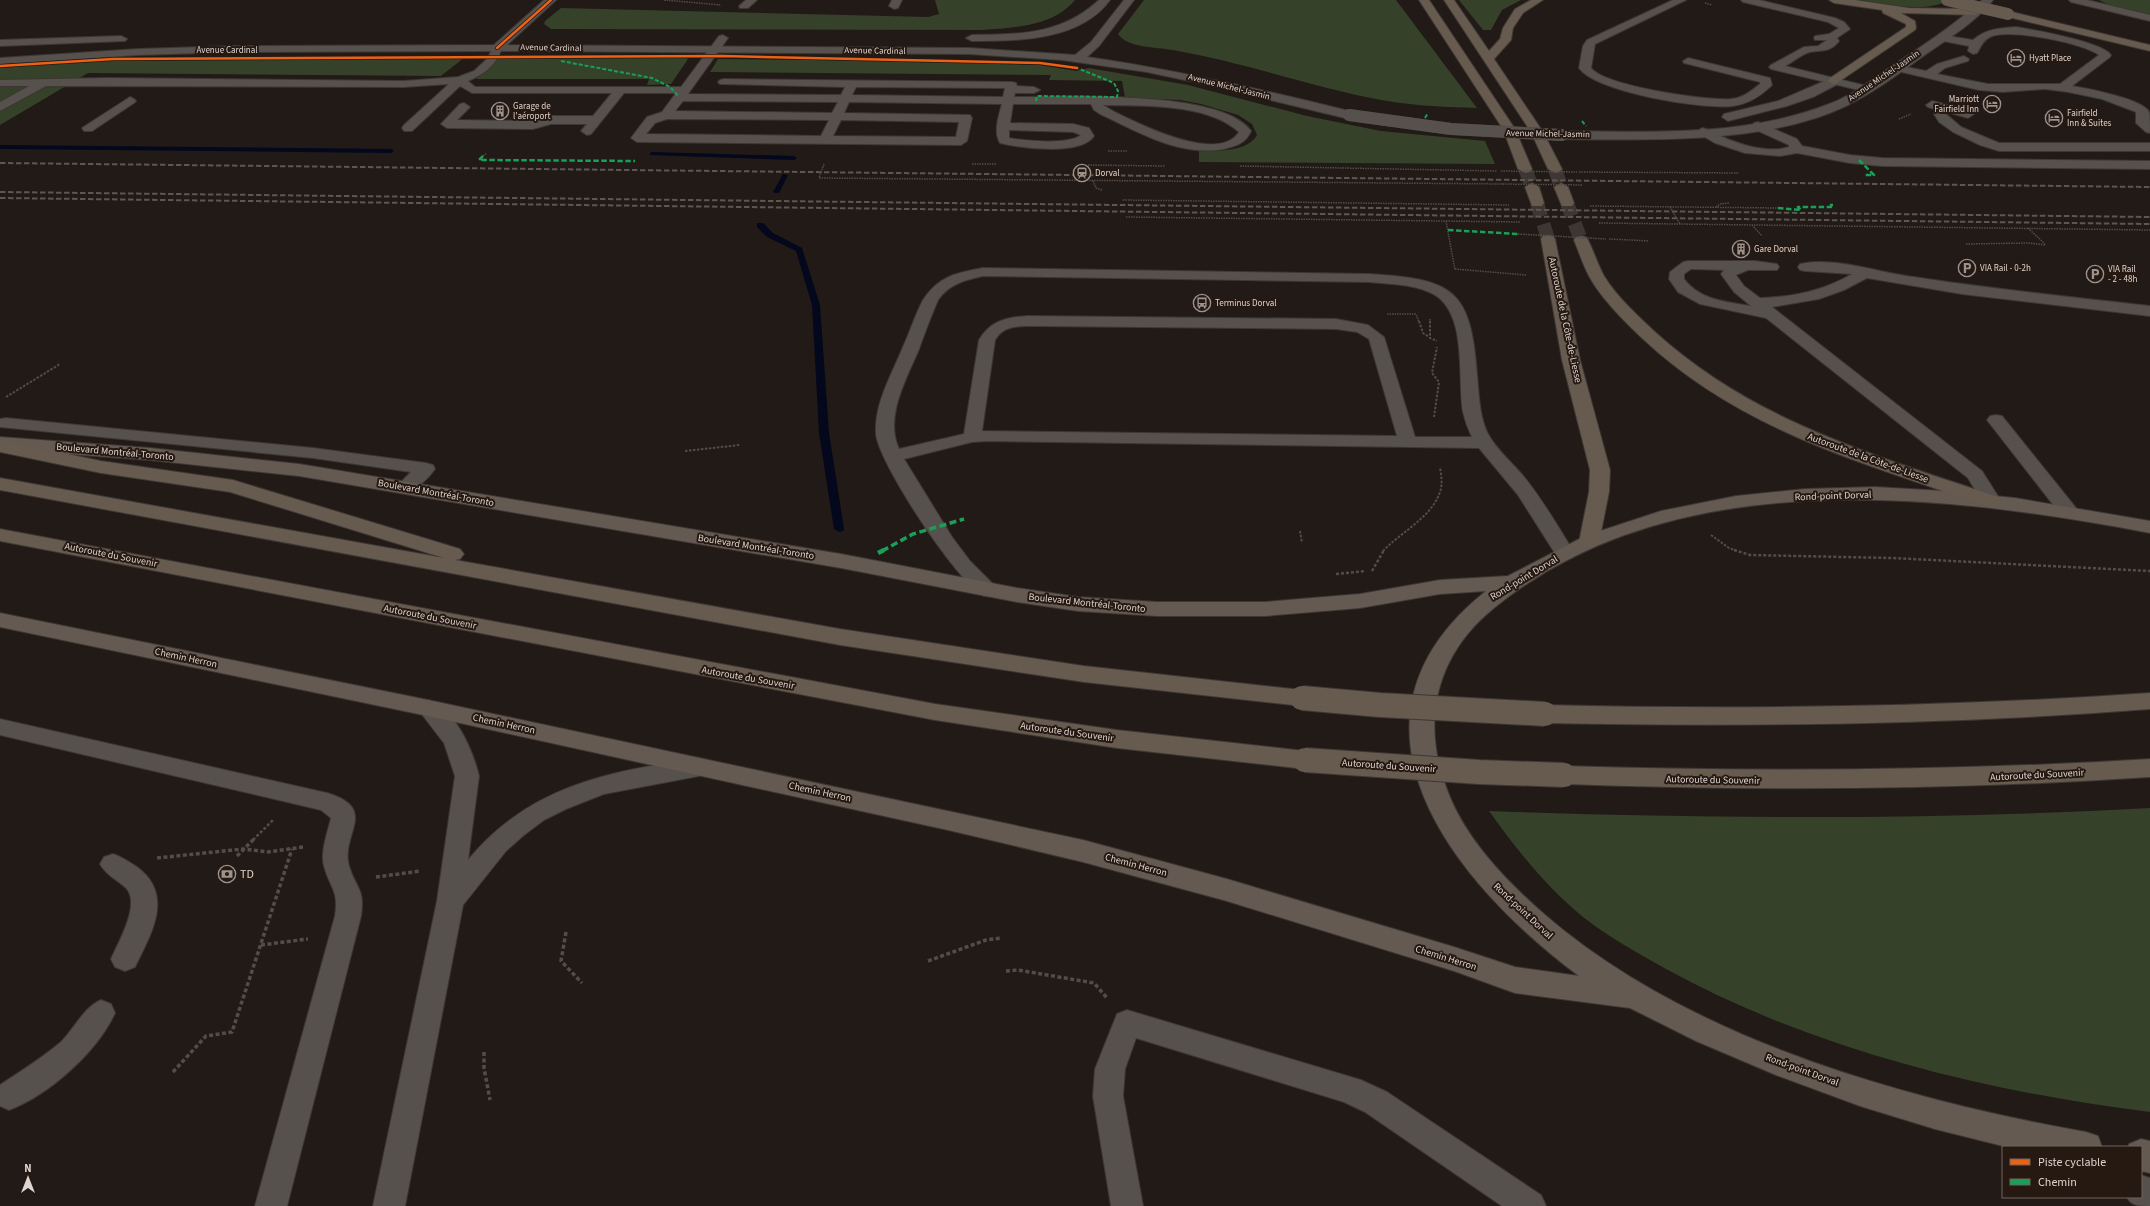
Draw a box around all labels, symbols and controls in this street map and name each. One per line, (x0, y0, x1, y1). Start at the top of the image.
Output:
street label: Avenue Cardinal (520, 41, 582, 55)
street label: Avenue Cardinal (196, 44, 258, 57)
street label: Avenue Cardinal (844, 44, 906, 58)
street label: Avenue Michel-Jasmin (1846, 47, 1922, 105)
hotel icon: Hyatt Place (2006, 48, 2026, 68)
place label: Hyatt Place (2029, 52, 2072, 65)
street label: Avenue Michel-Jasmin (1187, 71, 1271, 103)
place label: Marriott Fairfield Inn (1934, 93, 1979, 116)
hotel icon: Marriott Fairfield Inn (1982, 94, 2002, 114)
place label: Garage de l'aéroport (513, 100, 551, 123)
building icon: Garage de l'aéroport (490, 101, 510, 121)
place label: Fairfield Inn & Suites (2067, 107, 2112, 130)
hotel icon: Fairfield Inn & Suites (2044, 108, 2064, 128)
street label: Avenue Michel-Jasmin (1506, 127, 1590, 141)
station icon: Dorval (1072, 163, 1092, 183)
place label: Dorval (1095, 167, 1120, 180)
building icon: Gare Dorval (1731, 239, 1751, 259)
place label: Gare Dorval (1754, 243, 1798, 256)
street label: Autoroute de la Côte-de-Liesse (1545, 256, 1585, 384)
parking icon: VIA Rail - 0-2h (1957, 258, 1977, 278)
place label: VIA Rail - 0-2h (1980, 262, 2031, 275)
place label: VIA Rail - 2 - 48h (2108, 263, 2137, 286)
parking icon: VIA Rail - 2 - 48h (2085, 264, 2105, 284)
bus stop icon: Terminus Dorval (1192, 293, 1212, 313)
place label: Terminus Dorval (1215, 297, 1277, 310)
street label: Autoroute de la Côte-de-Liesse (1806, 430, 1930, 486)
street label: Boulevard Montréal-Toronto (56, 440, 174, 464)
street label: Boulevard Montréal-Toronto (377, 476, 495, 510)
street label: Rond-point Dorval (1794, 488, 1872, 504)
street label: Boulevard Montréal-Toronto (697, 531, 815, 563)
street label: Autoroute du Souvenir (63, 539, 159, 571)
street label: Rond-point Dorval (1487, 552, 1561, 604)
street label: Boulevard Montréal-Toronto (1028, 590, 1146, 616)
street label: Autoroute du Souvenir (382, 601, 478, 633)
street label: Chemin Herron (153, 645, 219, 671)
street label: Autoroute du Souvenir (700, 663, 796, 693)
street label: Chemin Herron (471, 711, 537, 737)
street label: Autoroute du Souvenir (1019, 719, 1115, 746)
street label: Autoroute du Souvenir (1342, 756, 1437, 776)
street label: Autoroute du Souvenir (1990, 766, 2085, 784)
street label: Autoroute du Souvenir (1666, 772, 1761, 788)
street label: Chemin Herron (787, 779, 853, 805)
street label: Chemin Herron (1103, 850, 1169, 880)
bank icon: TD (217, 864, 237, 884)
place label: TD (240, 866, 254, 883)
street label: Rond-point Dorval (1490, 880, 1556, 943)
street label: Chemin Herron (1414, 942, 1478, 974)
street label: Rond-point Dorval (1764, 1050, 1841, 1090)
legend (2002, 1146, 2142, 1198)
text: Piste cyclable (2038, 1154, 2106, 1171)
north arrow (8, 1158, 48, 1198)
text: N (24, 1161, 32, 1176)
text: Chemin (2038, 1174, 2077, 1191)

